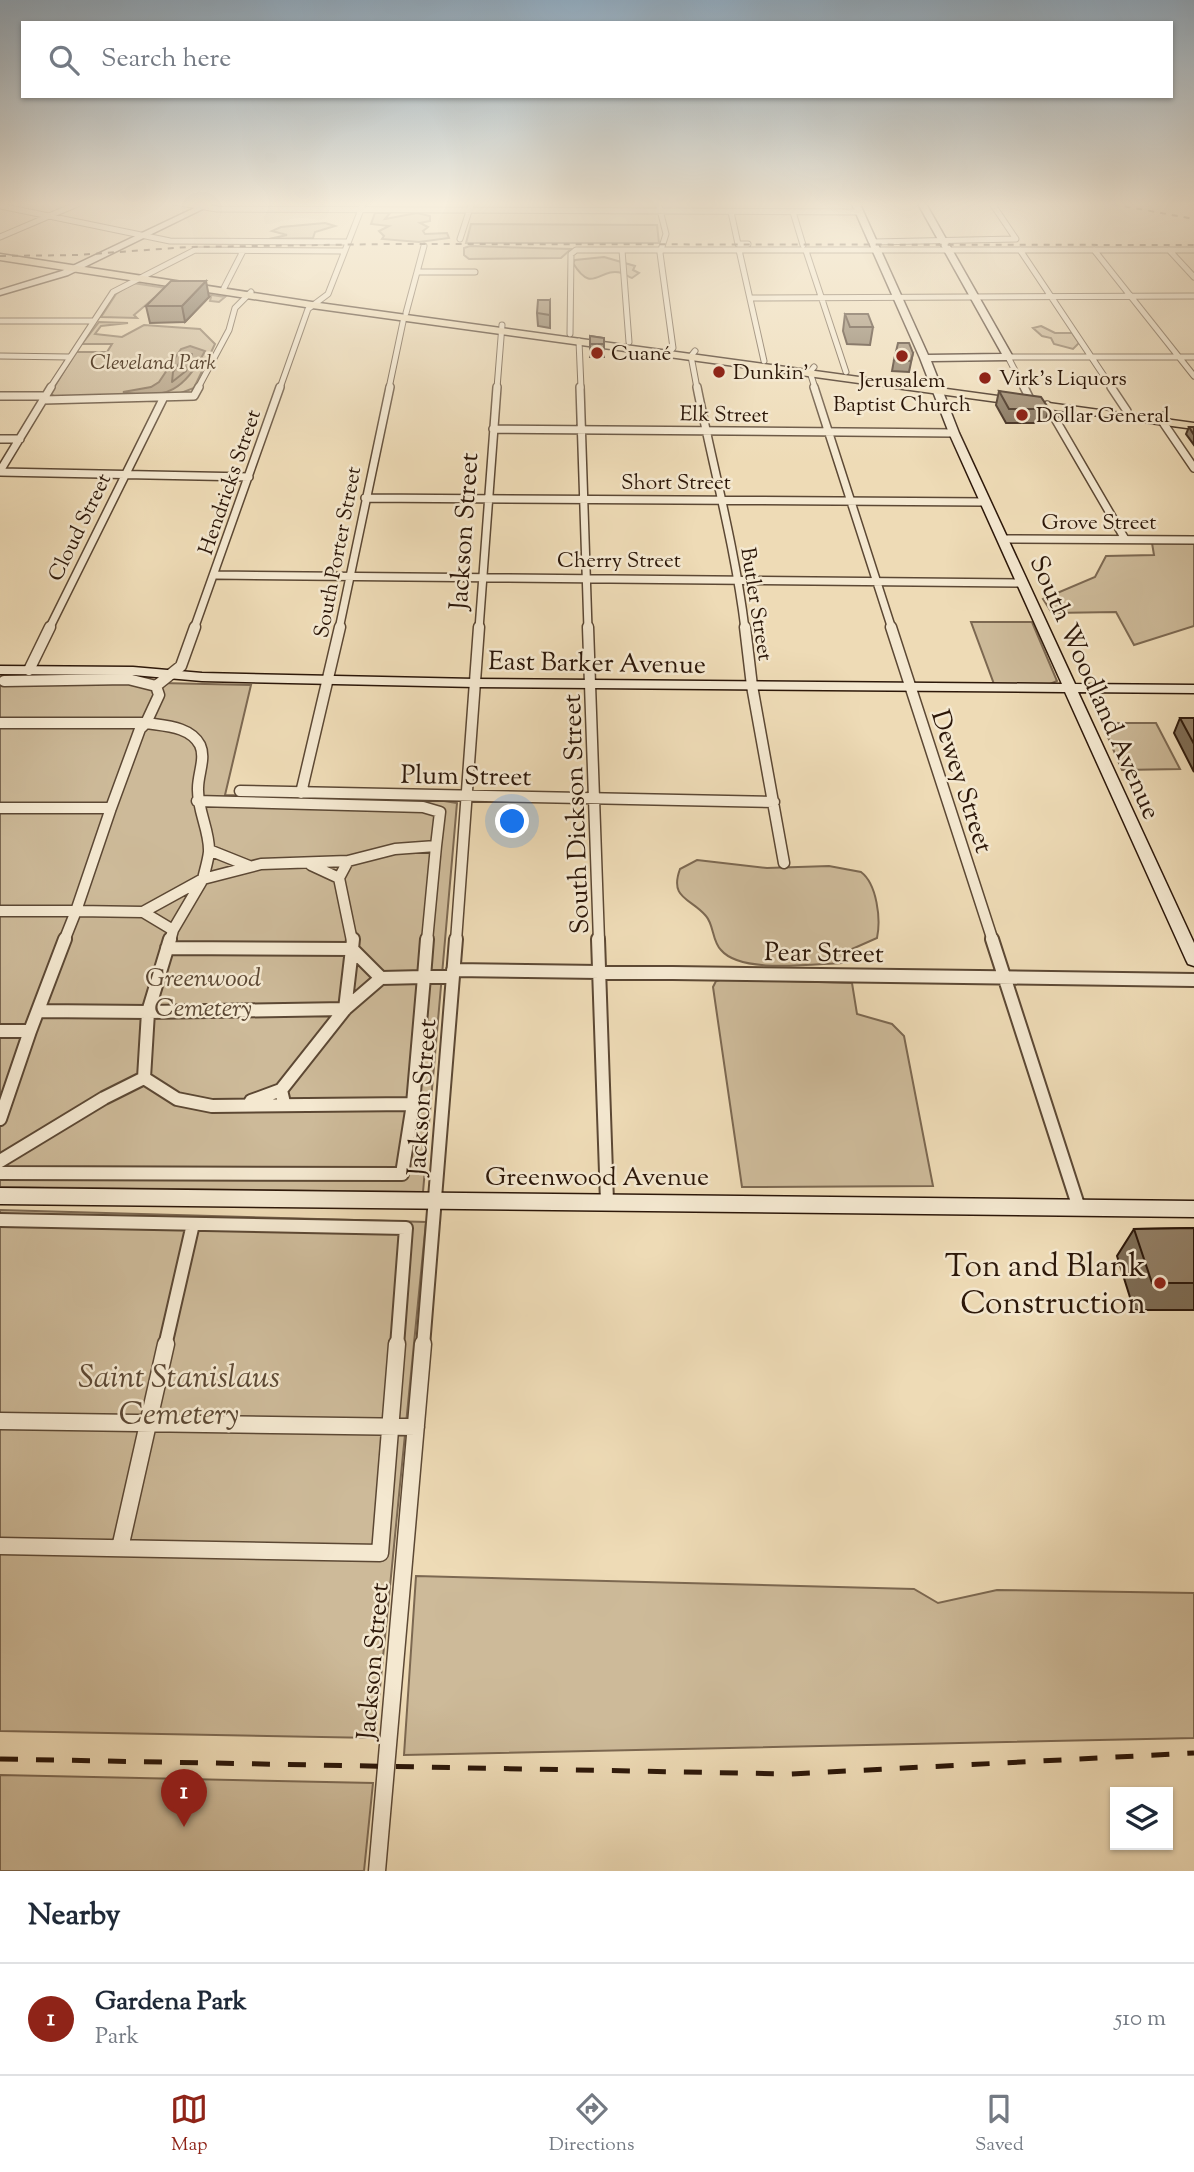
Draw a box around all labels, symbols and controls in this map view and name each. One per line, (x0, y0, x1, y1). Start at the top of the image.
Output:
search box (21, 21, 1173, 98)
icon: search (45, 41, 83, 79)
text: Search here (101, 41, 231, 78)
place label: Cuané (611, 340, 671, 370)
marker: Cuané (589, 345, 605, 361)
marker: Jerusalem Baptist Church (894, 348, 910, 364)
park label: Cleveland Park (90, 349, 217, 379)
place label: Dunkin' (733, 359, 809, 389)
marker: Dunkin' (711, 364, 727, 380)
place label: Virk's Liquors (999, 365, 1127, 395)
place label: Jerusalem Baptist Church (833, 367, 971, 421)
marker: Virk's Liquors (977, 370, 993, 386)
street label: Elk Street (679, 400, 769, 432)
place label: Dollar General (1036, 402, 1170, 432)
street label: Hendricks Street (192, 406, 270, 559)
marker: Dollar General (1014, 407, 1030, 423)
street label: Jackson Street (441, 451, 489, 613)
street label: South Porter Street (308, 464, 370, 641)
street label: Cloud Street (42, 469, 120, 587)
street label: Short Street (621, 469, 731, 499)
street label: Grove Street (1042, 509, 1156, 539)
street label: Butler Street (731, 545, 779, 663)
street label: Cherry Street (557, 547, 681, 577)
street label: South Woodland Avenue (1019, 550, 1169, 826)
street label: East Barker Avenue (488, 644, 706, 685)
street label: South Dickson Street (555, 693, 600, 935)
street label: Dewey Street (920, 706, 1001, 858)
street label: Plum Street (400, 758, 532, 797)
your location (495, 804, 529, 838)
street label: Pear Street (764, 935, 884, 974)
park label: Greenwood Cemetery (145, 961, 261, 1028)
street label: Jackson Street (399, 1017, 447, 1179)
street label: Greenwood Avenue (485, 1160, 709, 1197)
place label: Ton and Blank Construction (945, 1245, 1146, 1328)
marker: Ton and Blank Construction (1152, 1275, 1168, 1291)
park label: Saint Stanislaus Cemetery (78, 1356, 280, 1439)
street label: Jackson Street (349, 1581, 400, 1743)
pin: 1 (161, 1769, 207, 1827)
map controls (1110, 1787, 1173, 1850)
button: layers (1110, 1787, 1173, 1850)
text: Nearby (28, 1895, 120, 1938)
text: Gardena Park (95, 1984, 247, 2021)
text: 1 (47, 2003, 55, 2036)
text: 510 m (1114, 2003, 1166, 2036)
text: Park (95, 2021, 139, 2054)
tab: Map (170, 2090, 208, 2159)
tab: Directions (549, 2090, 634, 2159)
tab: Saved (975, 2090, 1024, 2159)

